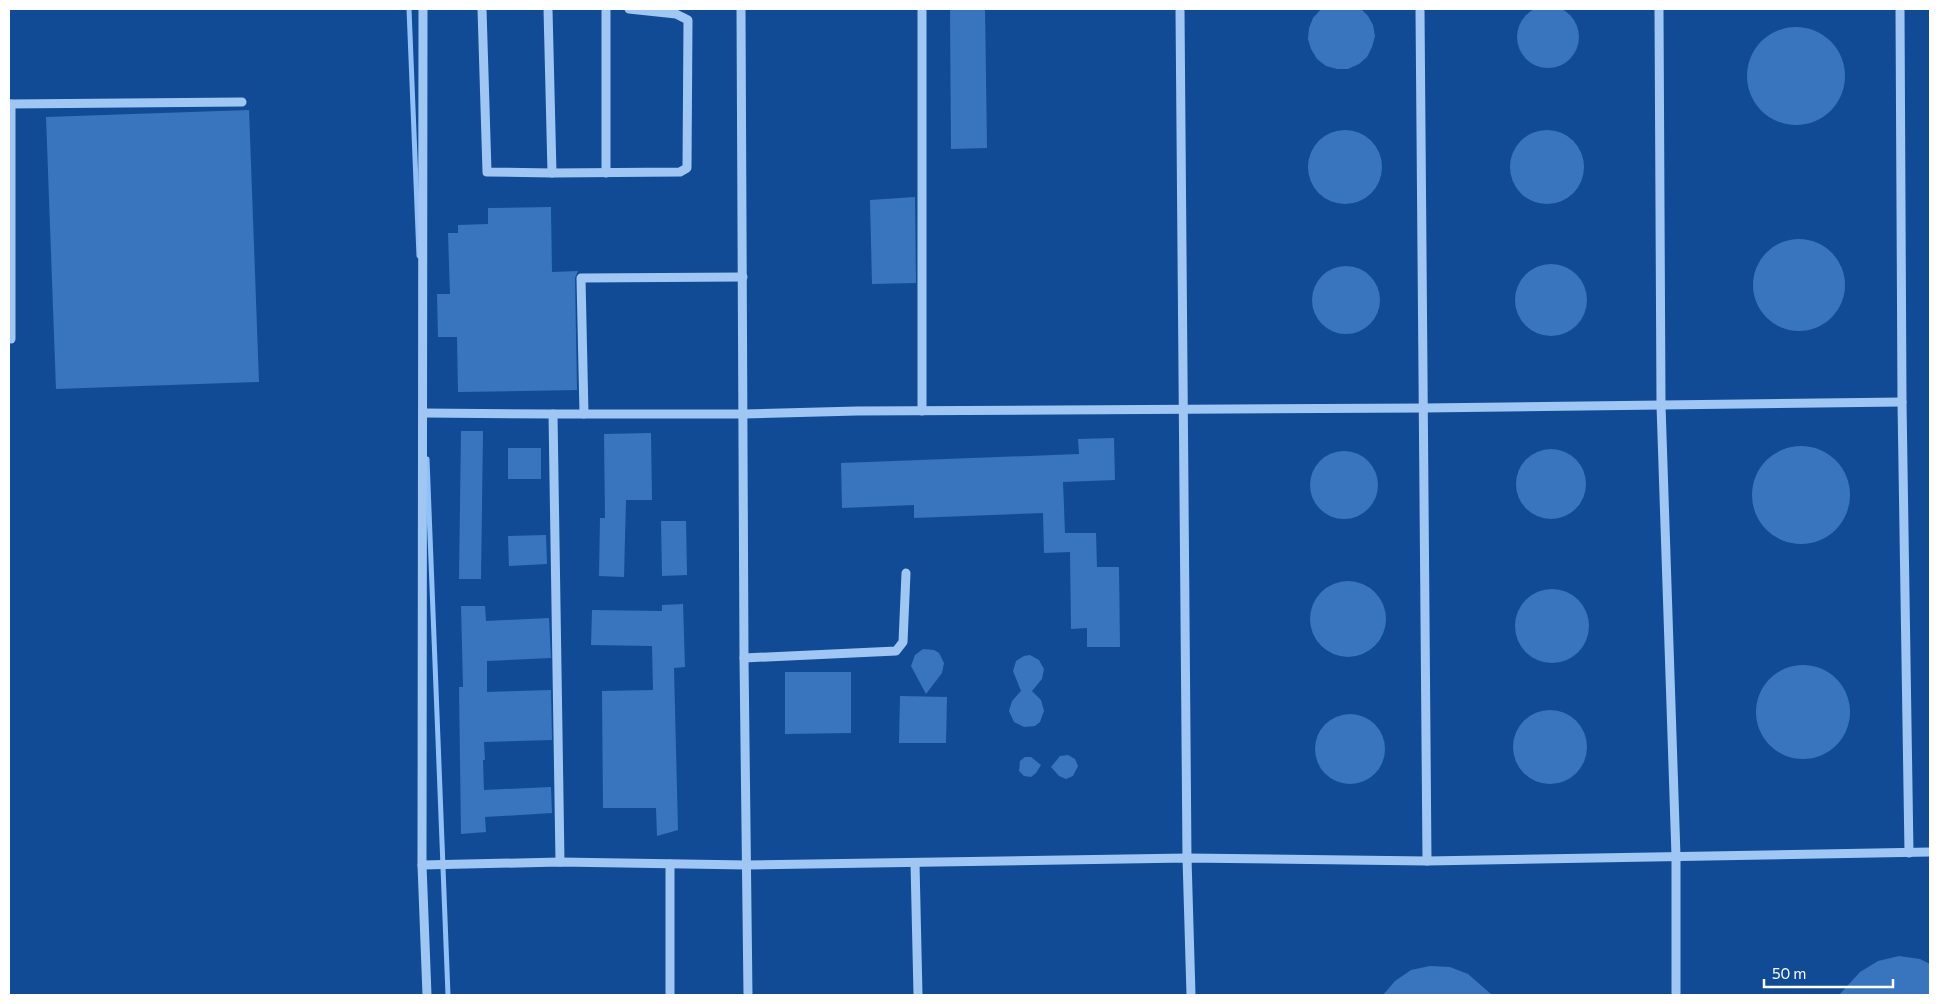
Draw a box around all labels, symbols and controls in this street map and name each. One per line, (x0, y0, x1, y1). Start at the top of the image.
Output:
scale bar (1764, 956, 1893, 988)
text: 50 m (1772, 964, 1806, 982)

